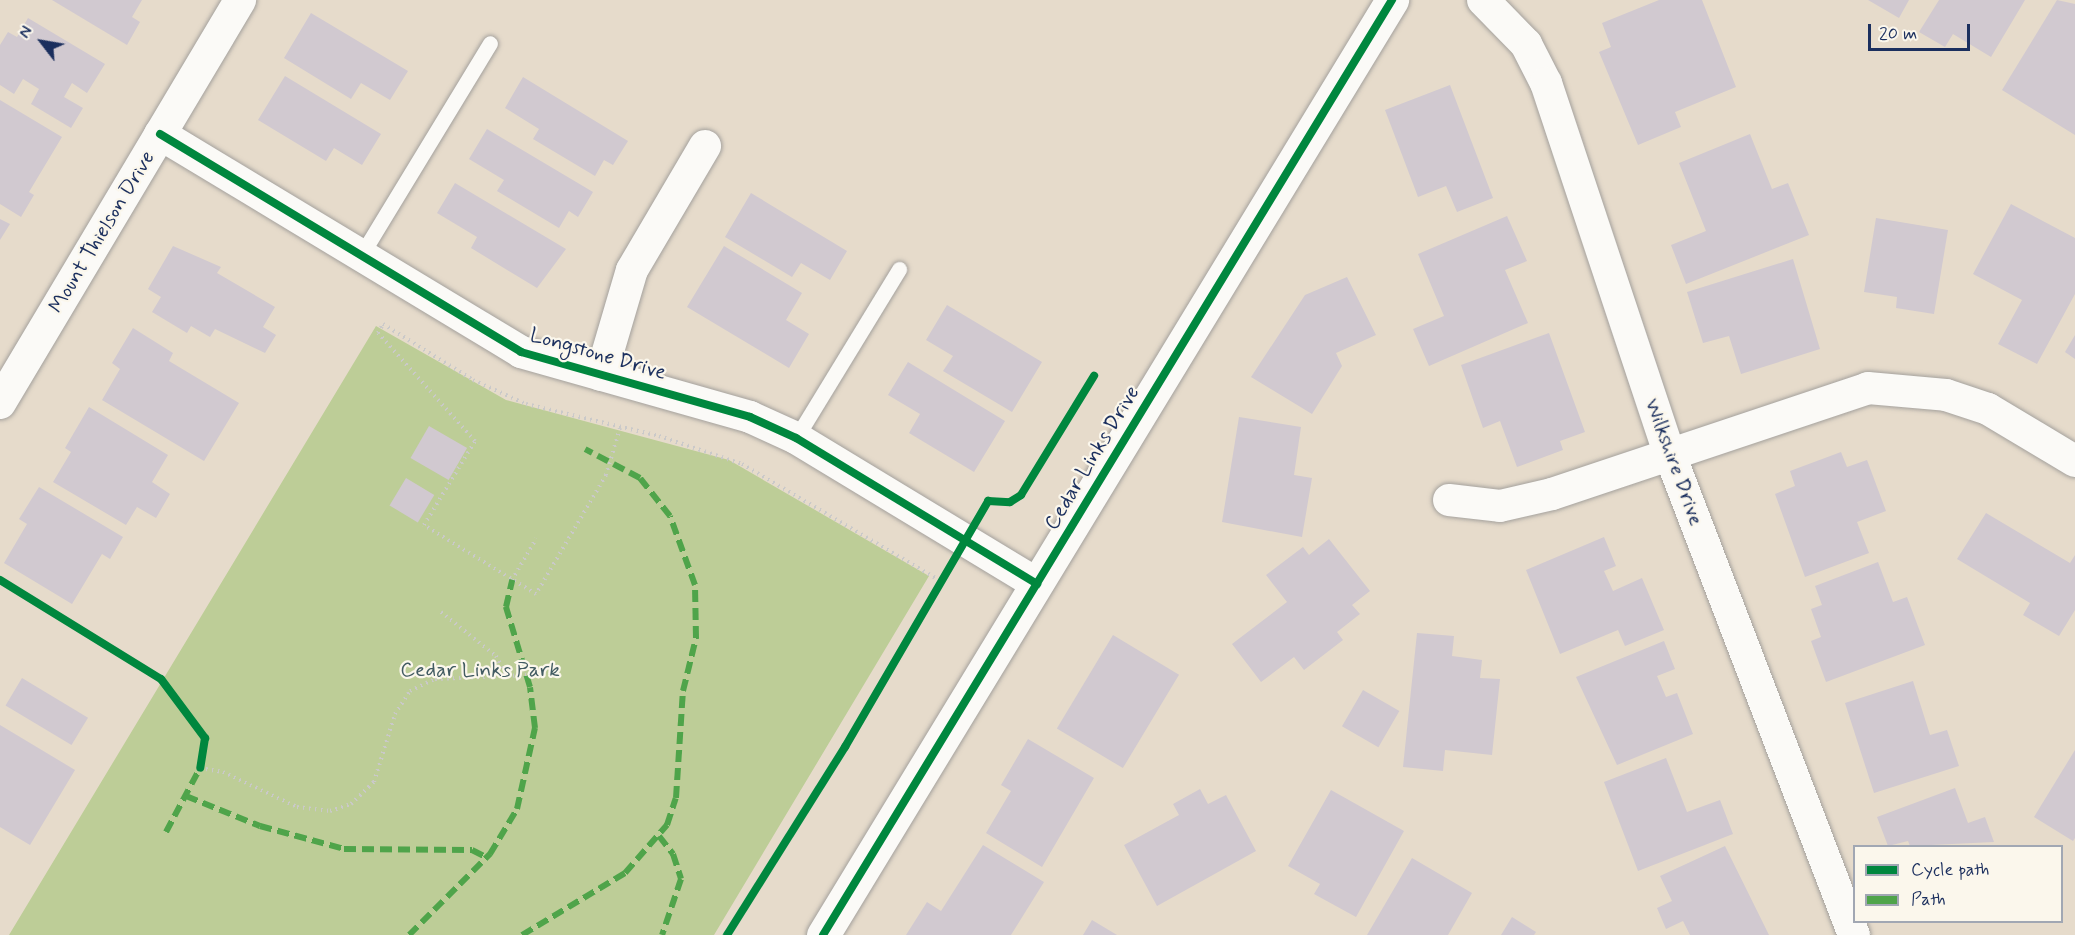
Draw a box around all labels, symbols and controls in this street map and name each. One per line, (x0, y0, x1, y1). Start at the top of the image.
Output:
north arrow (12, 12, 72, 72)
scale bar (1871, 12, 1973, 50)
text: N (14, 22, 38, 42)
text: 20 m (1879, 22, 1917, 46)
street label: Mount Thielson Drive (44, 147, 160, 317)
street label: Longstone Drive (528, 323, 668, 385)
street label: Cedar Links Drive (1039, 382, 1145, 534)
street label: Wilkshire Drive (1640, 396, 1708, 528)
park label: Cedar Links Park (401, 657, 559, 683)
legend (1853, 845, 2063, 923)
text: Cycle path (1911, 858, 1989, 882)
text: Path (1911, 888, 1946, 912)

